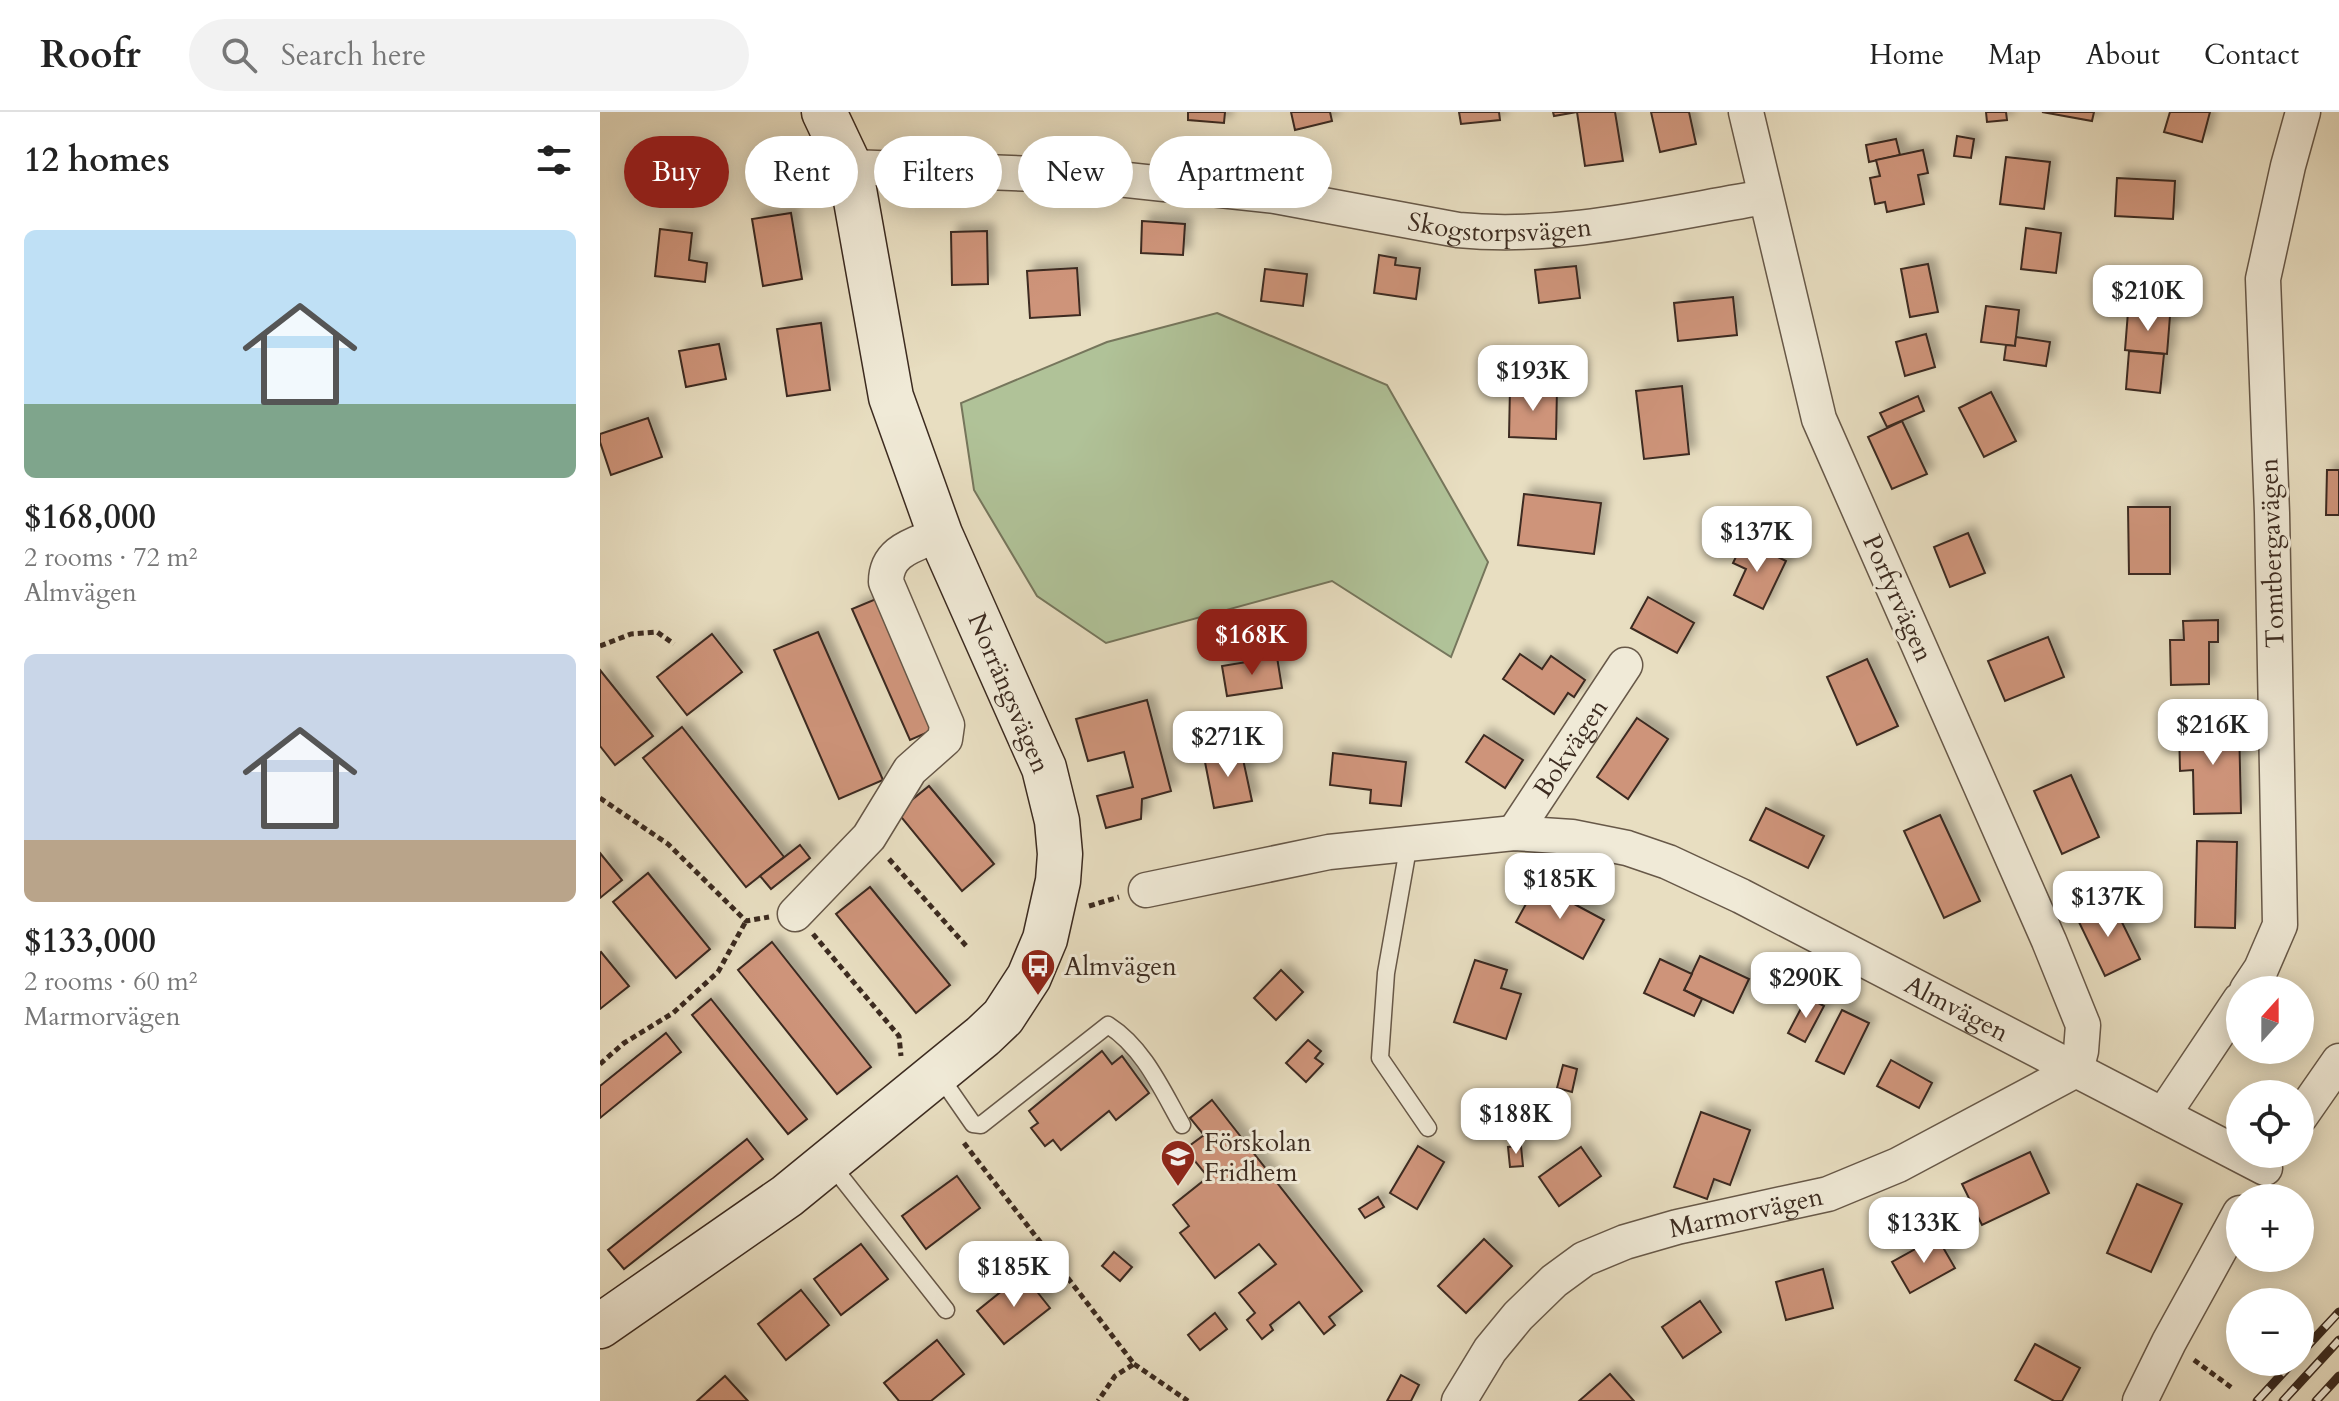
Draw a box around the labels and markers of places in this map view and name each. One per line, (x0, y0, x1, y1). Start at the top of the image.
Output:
pin: $210K (2092, 265, 2204, 333)
pin: $193K (1477, 345, 1589, 413)
pin: $137K (1701, 506, 1813, 574)
pin: $168K (1196, 609, 1308, 677)
pin: $216K (2157, 699, 2269, 767)
pin: $271K (1172, 711, 1284, 779)
pin: $185K (1504, 853, 1616, 921)
pin: $137K (2052, 871, 2164, 939)
bus stop icon: Almvägen (1019, 947, 1057, 997)
place label: Almvägen (1064, 949, 1177, 984)
pin: $290K (1750, 952, 1862, 1020)
pin: $188K (1460, 1088, 1572, 1156)
place label: Förskolan Fridhem (1204, 1125, 1312, 1190)
school or university icon: Förskolan Fridhem (1159, 1138, 1197, 1188)
pin: $133K (1868, 1197, 1980, 1265)
pin: $185K (958, 1241, 1070, 1309)

